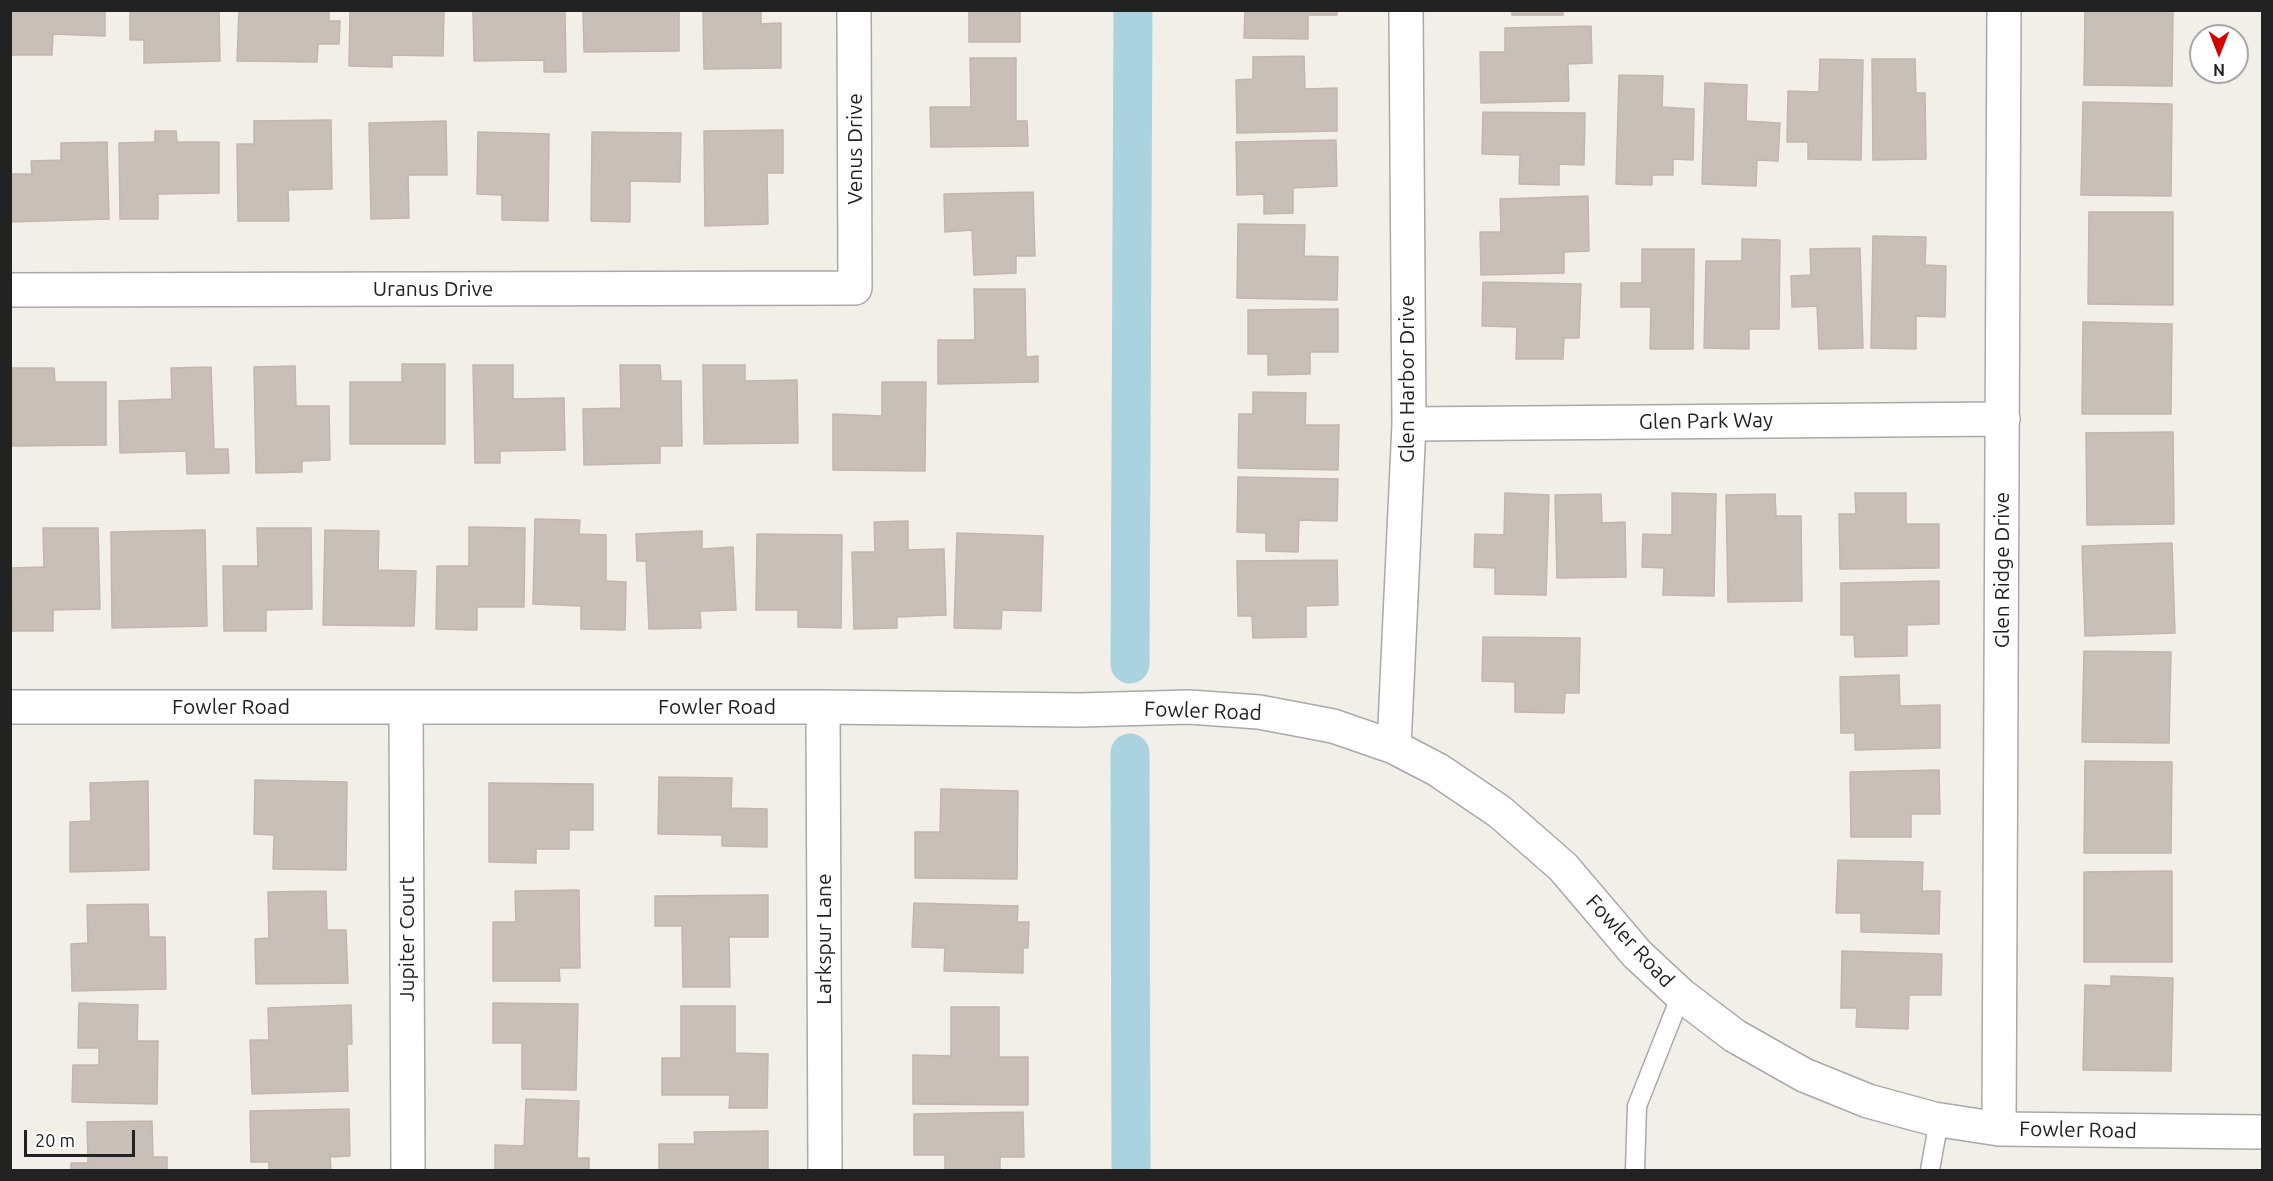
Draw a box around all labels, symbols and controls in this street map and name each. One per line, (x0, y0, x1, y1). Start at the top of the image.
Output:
north arrow (2189, 24, 2249, 84)
text: N (2213, 61, 2225, 79)
street label: Venus Drive (842, 93, 868, 205)
street label: Uranus Drive (373, 276, 493, 302)
street label: Glen Harbor Drive (1394, 295, 1420, 463)
street label: Glen Park Way (1639, 407, 1773, 435)
street label: Glen Ridge Drive (1989, 492, 2015, 648)
street label: Fowler Road (172, 694, 290, 720)
street label: Fowler Road (658, 694, 776, 720)
street label: Fowler Road (1144, 696, 1262, 726)
street label: Larkspur Lane (811, 873, 837, 1005)
street label: Jupiter Court (394, 876, 420, 1002)
street label: Fowler Road (1581, 889, 1679, 993)
street label: Fowler Road (2019, 1116, 2137, 1144)
scale bar (27, 1118, 138, 1156)
text: 20 m (35, 1130, 75, 1150)

